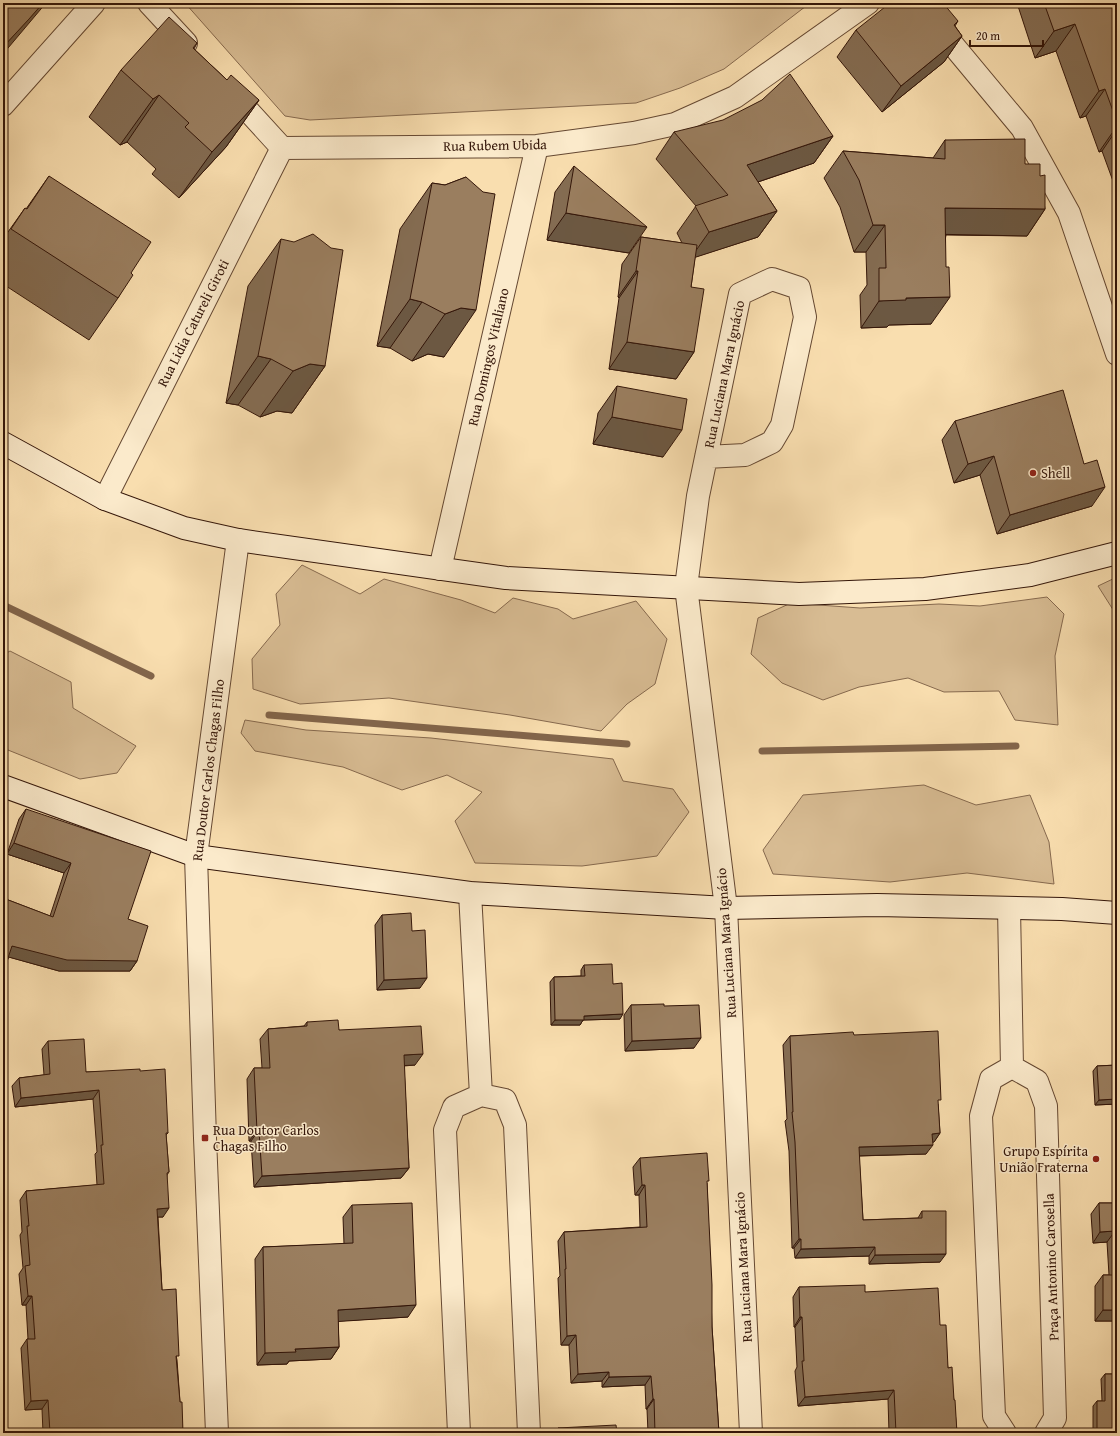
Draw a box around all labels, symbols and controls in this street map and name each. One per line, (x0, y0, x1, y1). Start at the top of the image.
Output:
scale bar (970, 22, 1043, 48)
text: 20 m (976, 27, 1000, 44)
street label: Rua Rubem Ubida (443, 134, 547, 156)
street label: Rua Lidia Catureli Giroti (152, 256, 234, 390)
street label: Rua Domingos Vitaliano (462, 286, 514, 428)
street label: Rua Luciana Mara Ignácio (699, 298, 749, 450)
place label: Shell (1041, 463, 1070, 483)
marker: Shell (1028, 468, 1038, 478)
street label: Rua Doutor Carlos Chagas Filho (187, 678, 229, 862)
street label: Rua Luciana Mara Ignácio (711, 867, 741, 1019)
place label: Rua Doutor Carlos Chagas Filho (213, 1120, 319, 1156)
marker: Rua Doutor Carlos Chagas Filho (200, 1133, 210, 1143)
place label: Grupo Espírita União Fraterna (999, 1141, 1088, 1177)
marker: Grupo Espírita União Fraterna (1091, 1154, 1101, 1164)
street label: Rua Luciana Mara Ignácio (729, 1191, 757, 1343)
street label: Praça Antonino Carosella (1038, 1193, 1064, 1341)

